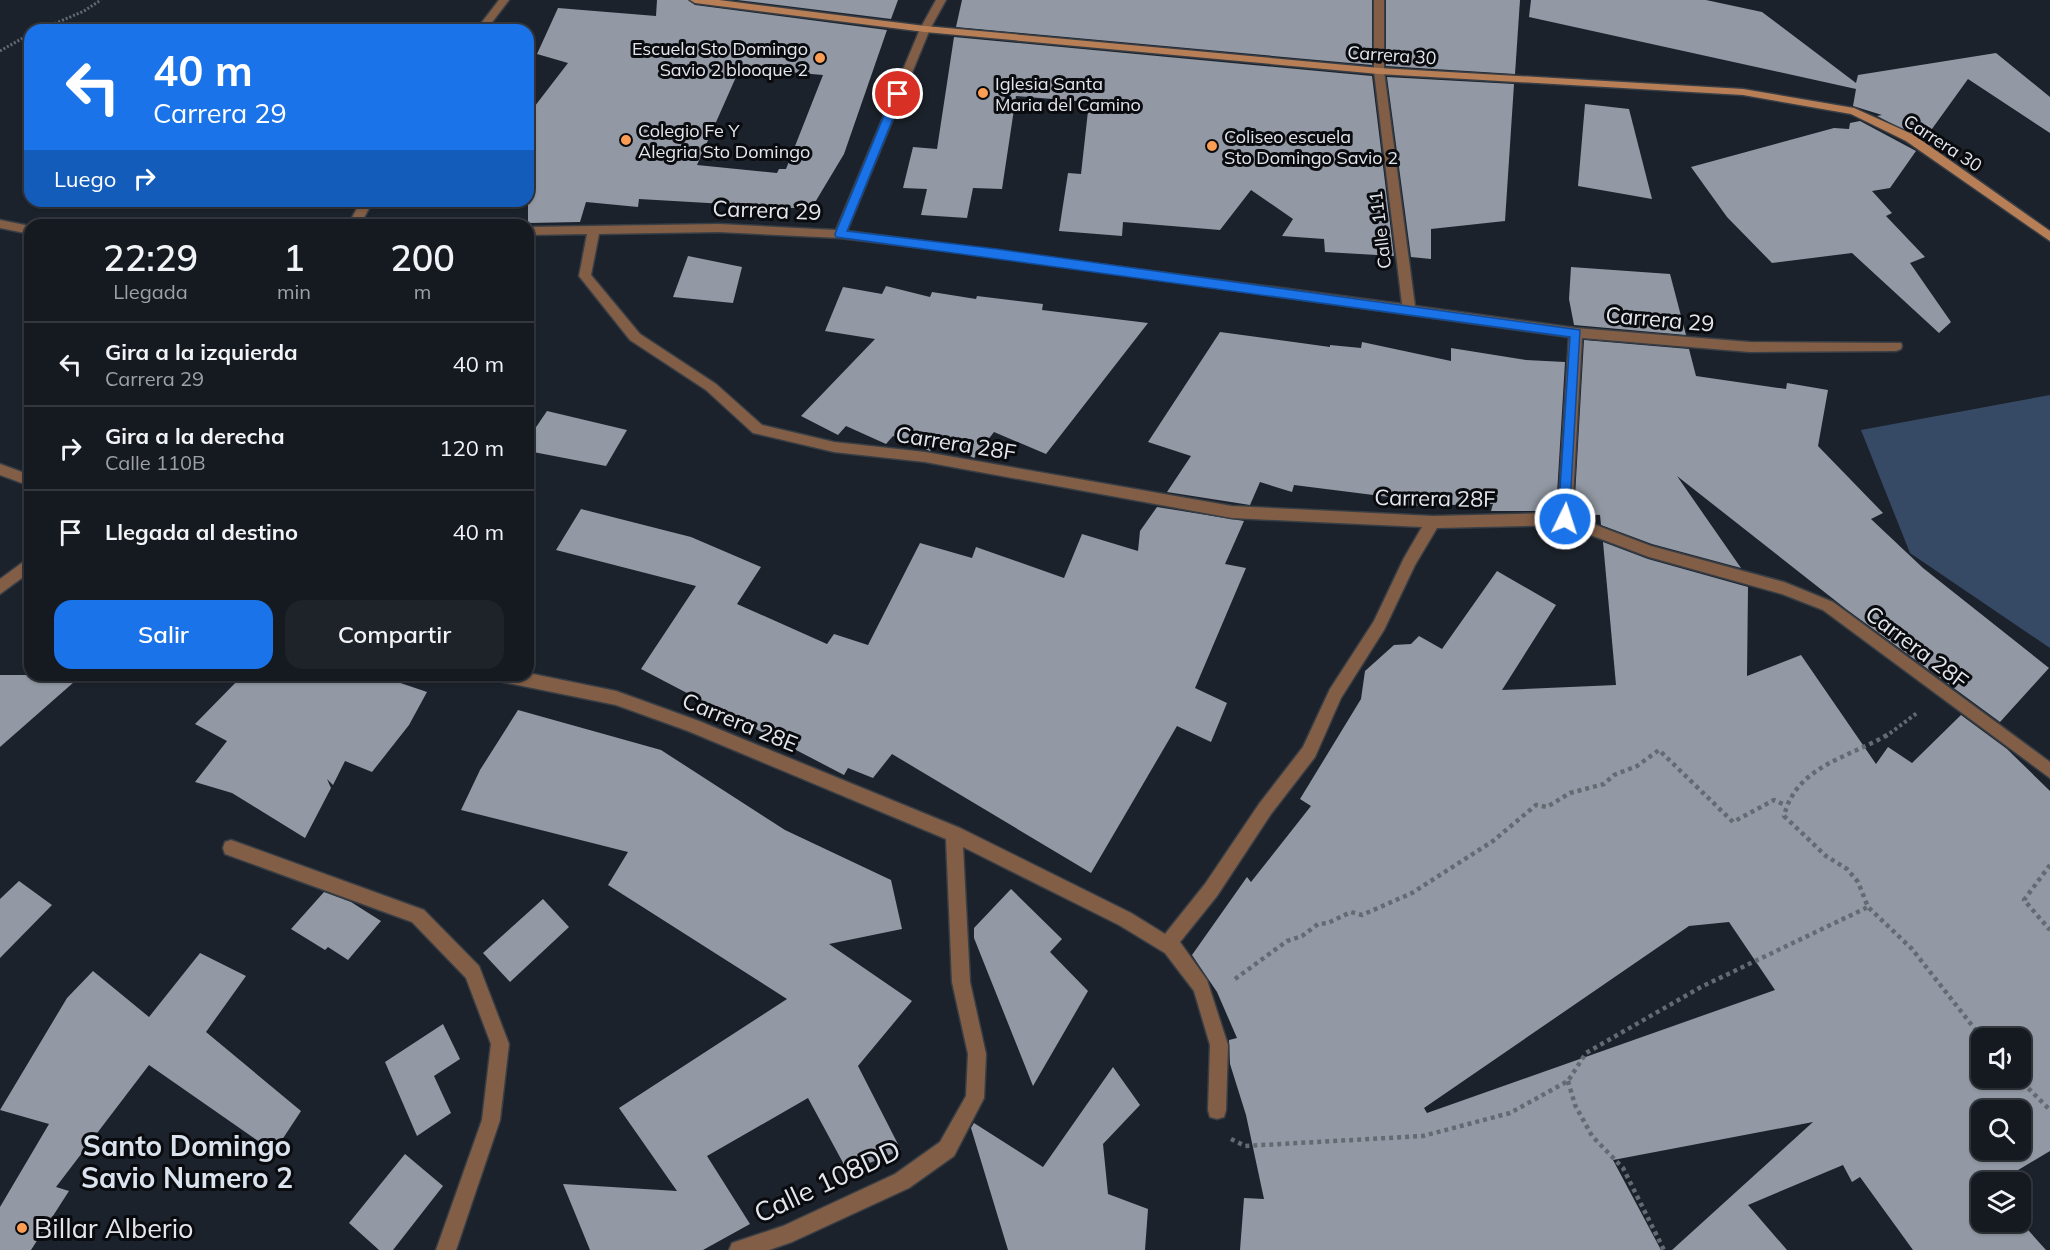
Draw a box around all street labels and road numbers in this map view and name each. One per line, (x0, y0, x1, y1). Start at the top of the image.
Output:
street label: Carrera 30 (1347, 40, 1437, 70)
street label: Carrera 30 (1899, 109, 1987, 177)
street label: Calle 111 (1364, 190, 1396, 270)
street label: Carrera 29 (712, 194, 822, 226)
street label: Carrera 29 (1605, 300, 1715, 338)
street label: Carrera 28F (894, 420, 1018, 466)
street label: Carrera 28F (1374, 483, 1496, 513)
street label: Carrera 28F (1860, 599, 1974, 695)
street label: Carrera 28E (678, 686, 802, 758)
street label: Calle 108DD (748, 1132, 906, 1230)

